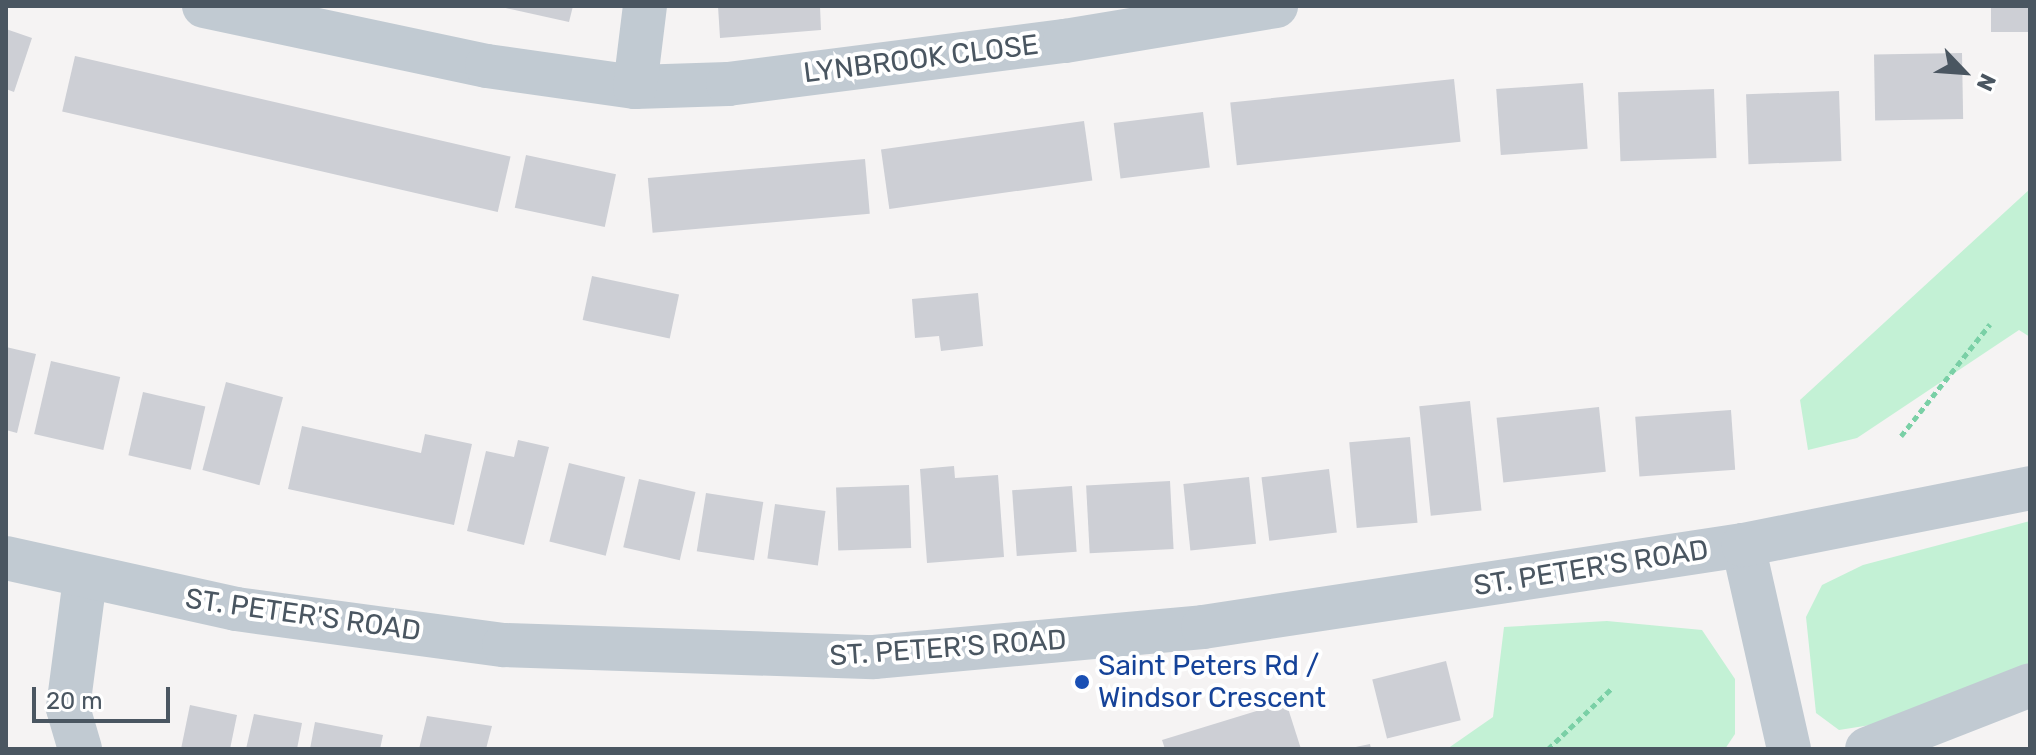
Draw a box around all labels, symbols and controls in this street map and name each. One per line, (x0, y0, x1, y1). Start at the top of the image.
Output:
street label: LYNBROOK CLOSE (802, 28, 1040, 90)
north arrow (1924, 32, 2004, 112)
text: N (1971, 69, 2002, 95)
street label: ST. PETER'S ROAD (1471, 533, 1711, 603)
street label: ST. PETER'S ROAD (183, 582, 423, 648)
street label: ST. PETER'S ROAD (828, 623, 1068, 673)
place label: Saint Peters Rd / Windsor Crescent (1098, 649, 1327, 715)
scale bar (36, 671, 174, 721)
marker: Saint Peters Rd / Windsor Crescent (1073, 673, 1091, 691)
text: 20 m (46, 687, 103, 715)

